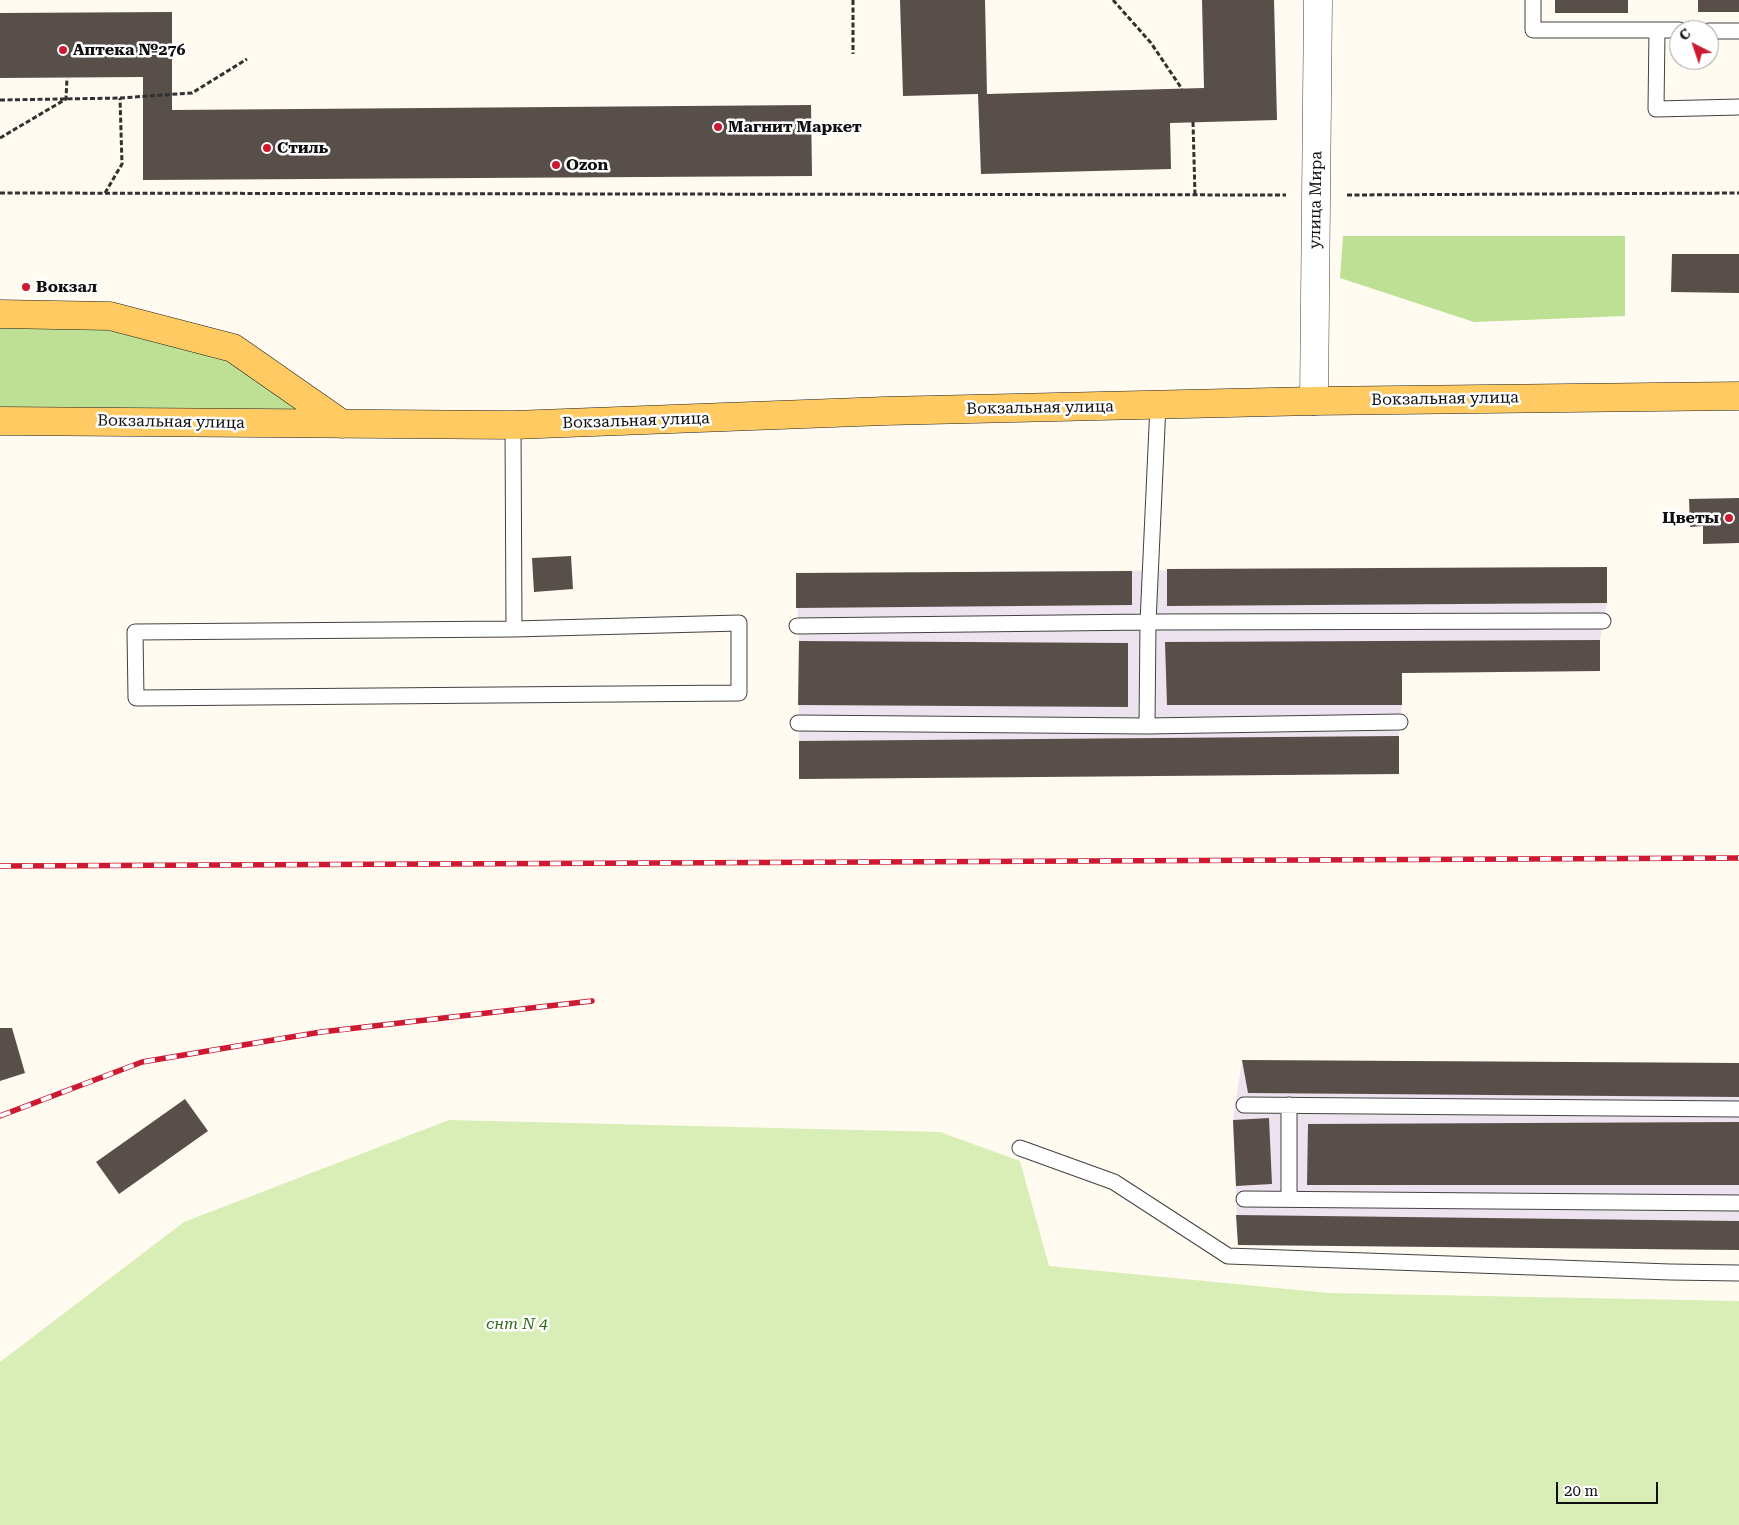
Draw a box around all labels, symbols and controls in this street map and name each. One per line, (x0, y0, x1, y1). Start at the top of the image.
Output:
north arrow (1669, 20, 1719, 70)
text: С (1676, 25, 1694, 44)
place label: Аптека №276 (73, 40, 185, 60)
marker: Аптека №276 (57, 44, 69, 56)
place label: Магнит Маркет (728, 117, 862, 137)
marker: Магнит Маркет (712, 121, 724, 133)
place label: Стиль (277, 138, 328, 158)
marker: Стиль (261, 142, 273, 154)
street label: улица Мира (1306, 151, 1326, 249)
place label: Ozon (566, 155, 608, 175)
marker: Ozon (550, 159, 562, 171)
place label: Вокзал (36, 277, 97, 297)
marker: Вокзал (20, 281, 32, 293)
street label: Вокзальная улица (1371, 388, 1519, 410)
street label: Вокзальная улица (966, 397, 1114, 419)
street label: Вокзальная улица (562, 409, 710, 433)
street label: Вокзальная улица (97, 411, 245, 433)
place label: Цветы (1662, 508, 1719, 528)
marker: Цветы (1723, 512, 1735, 524)
park label: снт N 4 (486, 1314, 548, 1334)
scale bar (1559, 1472, 1662, 1504)
text: 20 m (1564, 1482, 1598, 1500)

